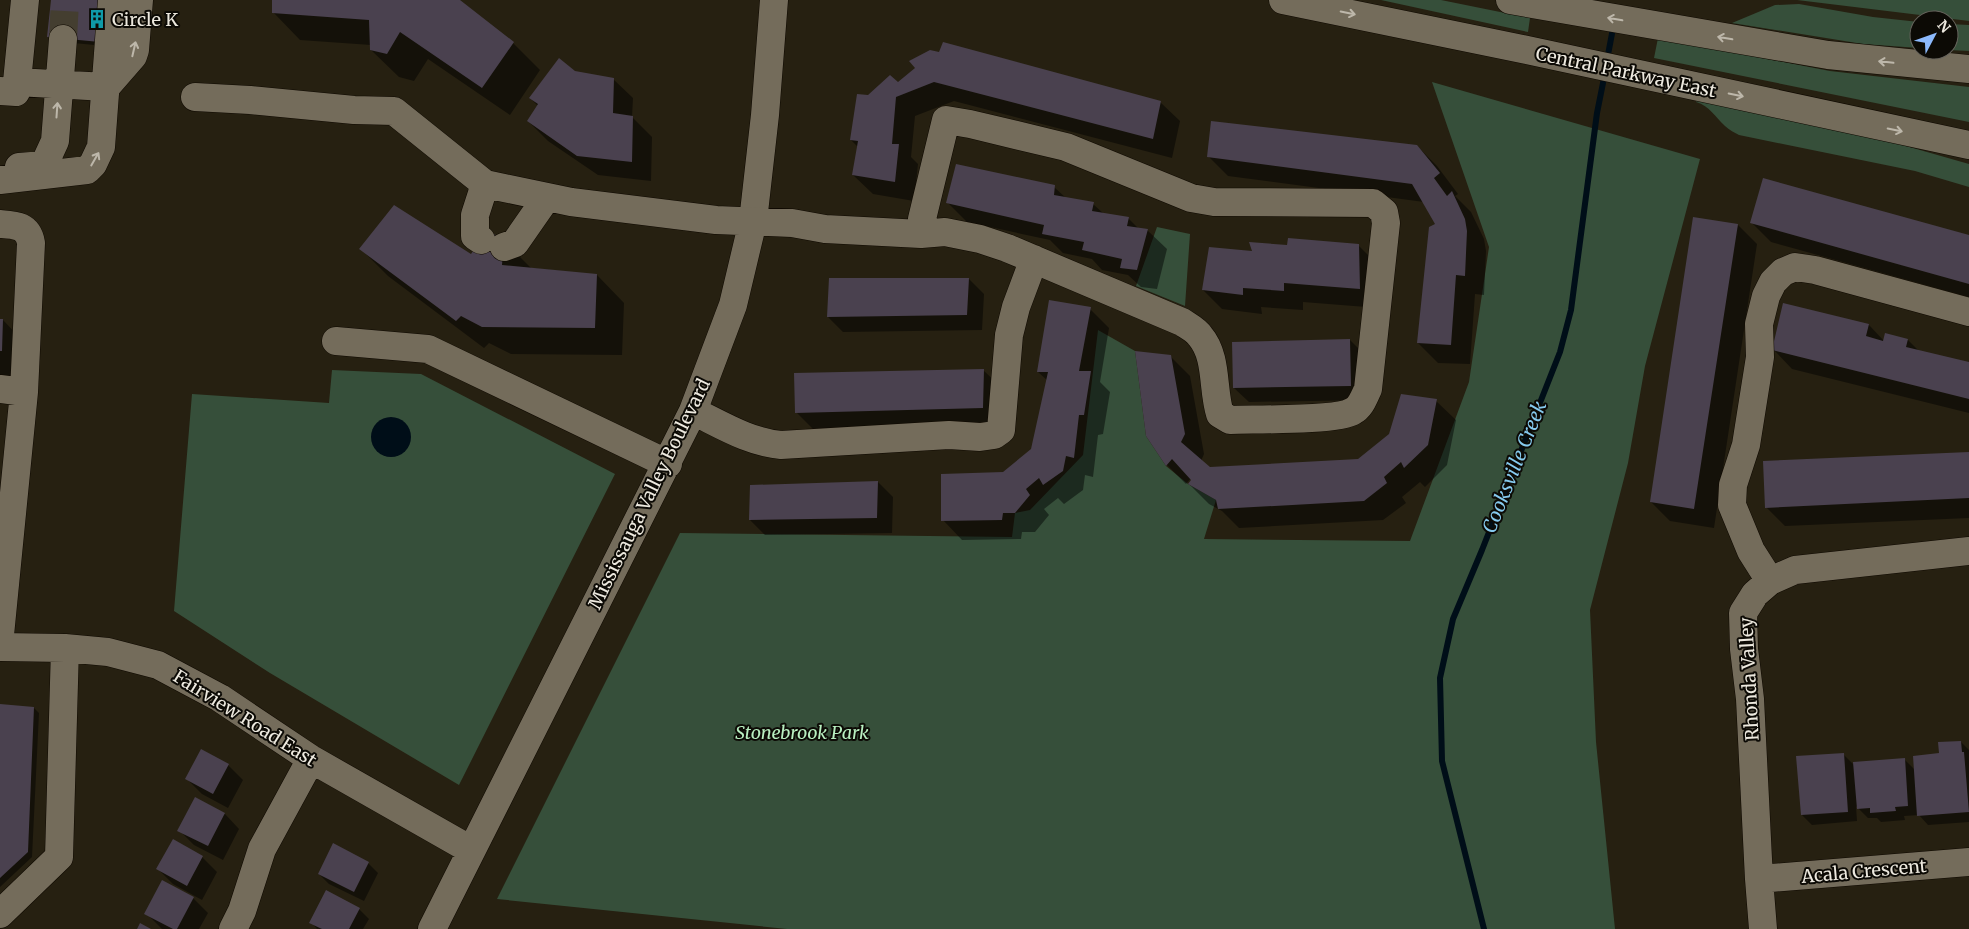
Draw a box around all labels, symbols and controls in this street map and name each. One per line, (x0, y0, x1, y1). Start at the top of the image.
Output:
building icon: Circle K (86, 8, 108, 30)
place label: Circle K (112, 8, 178, 31)
one-way arrow (1340, 9, 1356, 19)
north arrow (1909, 10, 1959, 60)
one-way arrow (1607, 13, 1623, 23)
text: N (1933, 16, 1954, 37)
one-way arrow (1717, 32, 1733, 42)
one-way arrow (130, 41, 139, 57)
street label: Central Parkway East (1534, 42, 1718, 102)
one-way arrow (1878, 57, 1894, 67)
one-way arrow (1728, 91, 1744, 101)
one-way arrow (53, 103, 62, 119)
one-way arrow (1887, 125, 1903, 135)
one-way arrow (90, 152, 100, 167)
street label: Mississauga Valley Boulevard (583, 375, 715, 613)
water label: Cooksville Creek (1477, 397, 1552, 536)
street label: Rhonda Valley (1734, 616, 1764, 741)
street label: Fairview Road East (169, 665, 321, 771)
park label: Stonebrook Park (735, 721, 869, 744)
street label: Acala Crescent (1799, 854, 1928, 888)

